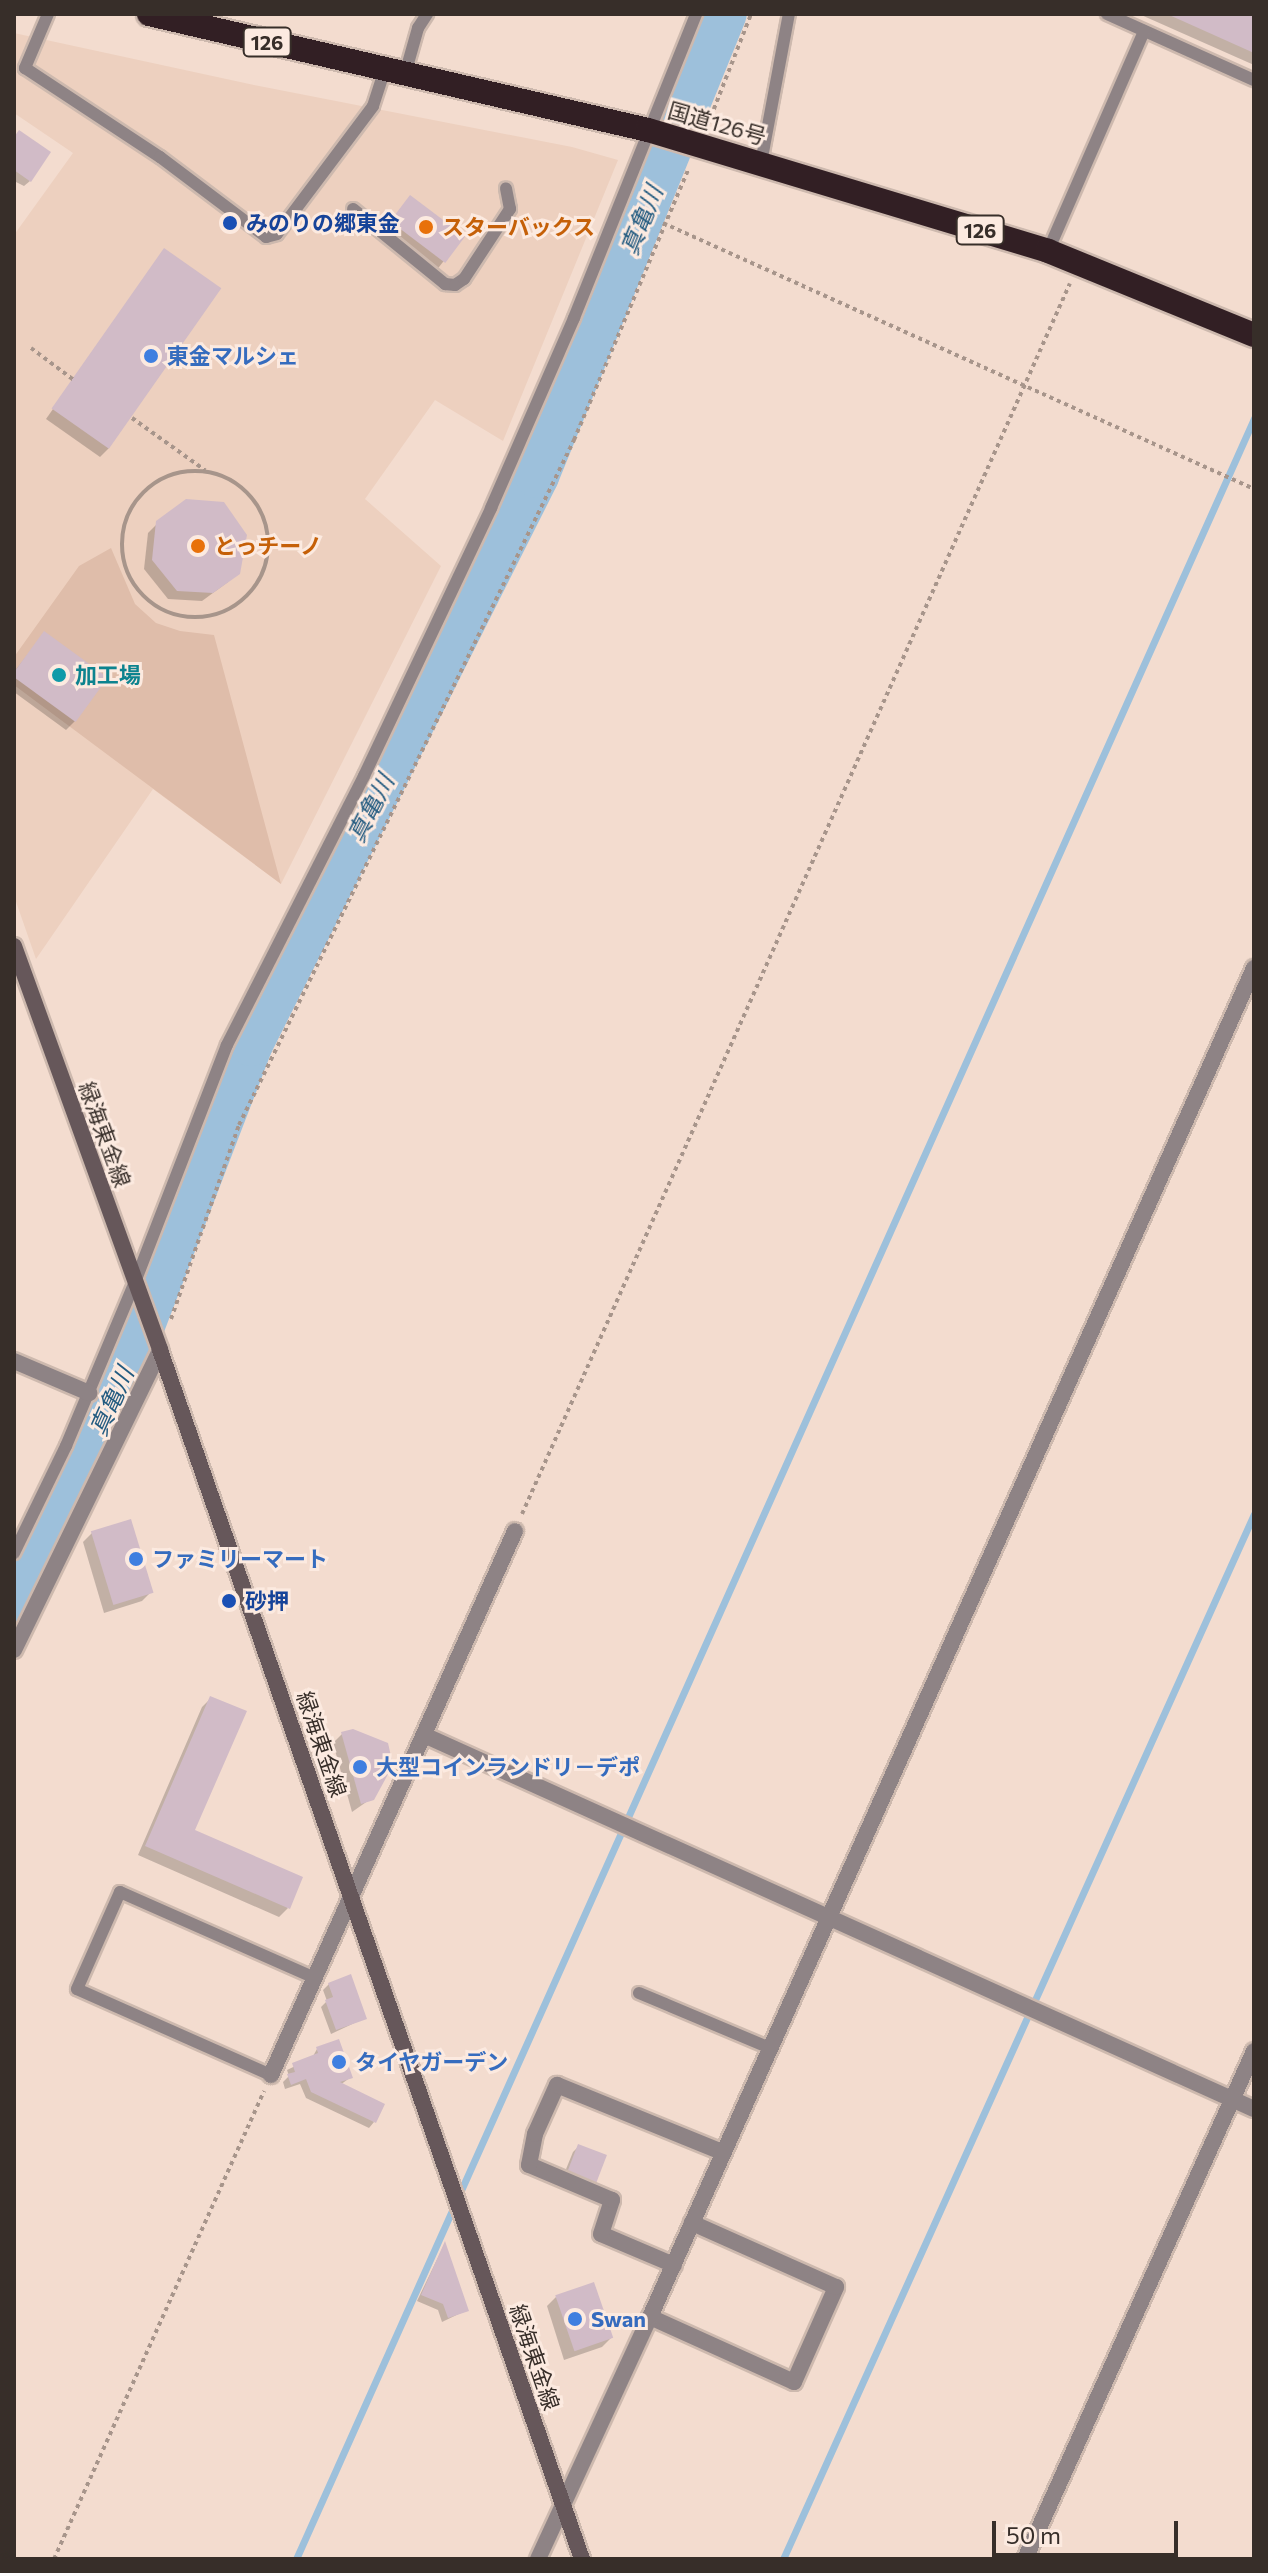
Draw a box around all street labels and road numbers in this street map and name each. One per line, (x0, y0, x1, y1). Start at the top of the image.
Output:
road number: 126 (241, 26, 293, 58)
street label: 国道126号 (665, 96, 769, 150)
road number: 126 (954, 214, 1006, 246)
street label: 緑海東金線 (74, 1078, 136, 1190)
street label: 緑海東金線 (292, 1688, 352, 1800)
street label: 緑海東金線 (505, 2301, 565, 2413)

